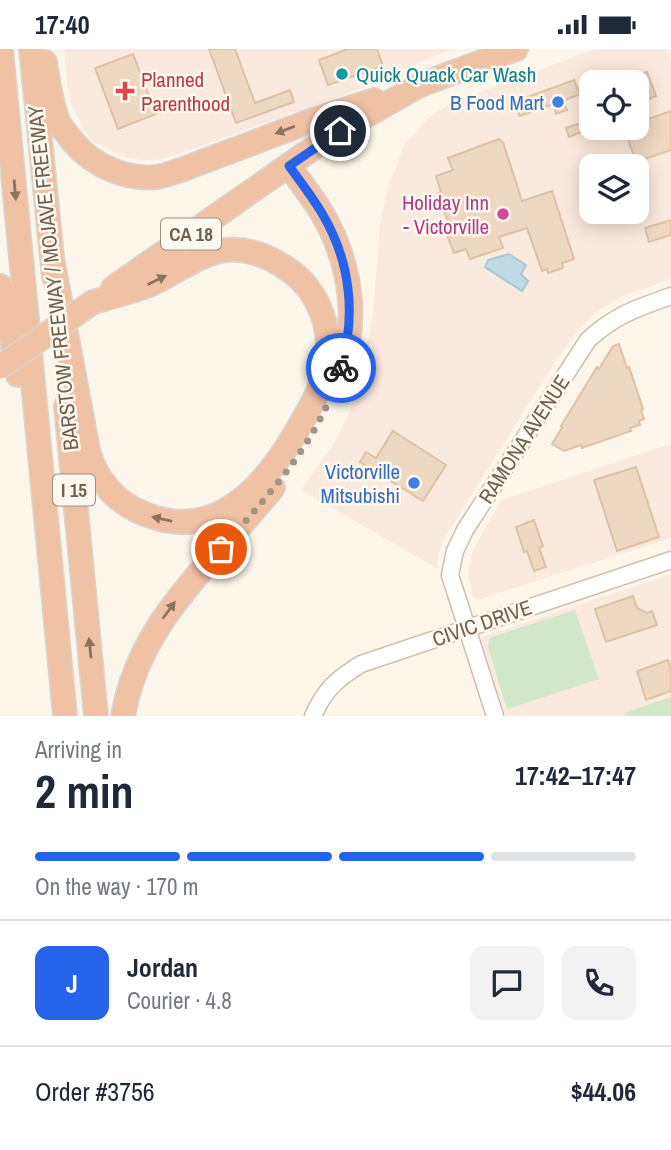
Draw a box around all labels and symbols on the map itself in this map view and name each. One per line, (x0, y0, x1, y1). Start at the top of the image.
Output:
place label: Quick Quack Car Wash (356, 60, 536, 89)
place label: Planned Parenthood (141, 65, 230, 118)
marker: Quick Quack Car Wash (334, 66, 350, 82)
marker: Planned Parenthood (115, 81, 135, 101)
place label: B Food Mart (450, 88, 544, 117)
marker: B Food Mart (550, 94, 566, 110)
pin (310, 101, 370, 161)
street label: BARSTOW FREEWAY / MOJAVE FREEWAY (20, 104, 86, 452)
one-way arrow (275, 125, 296, 136)
one-way arrow (10, 179, 21, 201)
place label: Holiday Inn - Victorville (402, 188, 489, 241)
marker: Holiday Inn - Victorville (495, 206, 511, 222)
road number: CA 18 (161, 218, 221, 249)
one-way arrow (147, 275, 167, 286)
courier (306, 333, 376, 403)
street label: RAMONA AVENUE (472, 369, 576, 509)
place label: Victorville Mitsubishi (321, 457, 400, 510)
road number: I 15 (53, 475, 95, 505)
marker: Victorville Mitsubishi (406, 475, 422, 491)
one-way arrow (151, 513, 173, 524)
pin (191, 519, 251, 579)
street label: CIVIC DRIVE (428, 592, 536, 654)
one-way arrow (162, 601, 177, 619)
one-way arrow (84, 637, 95, 659)

